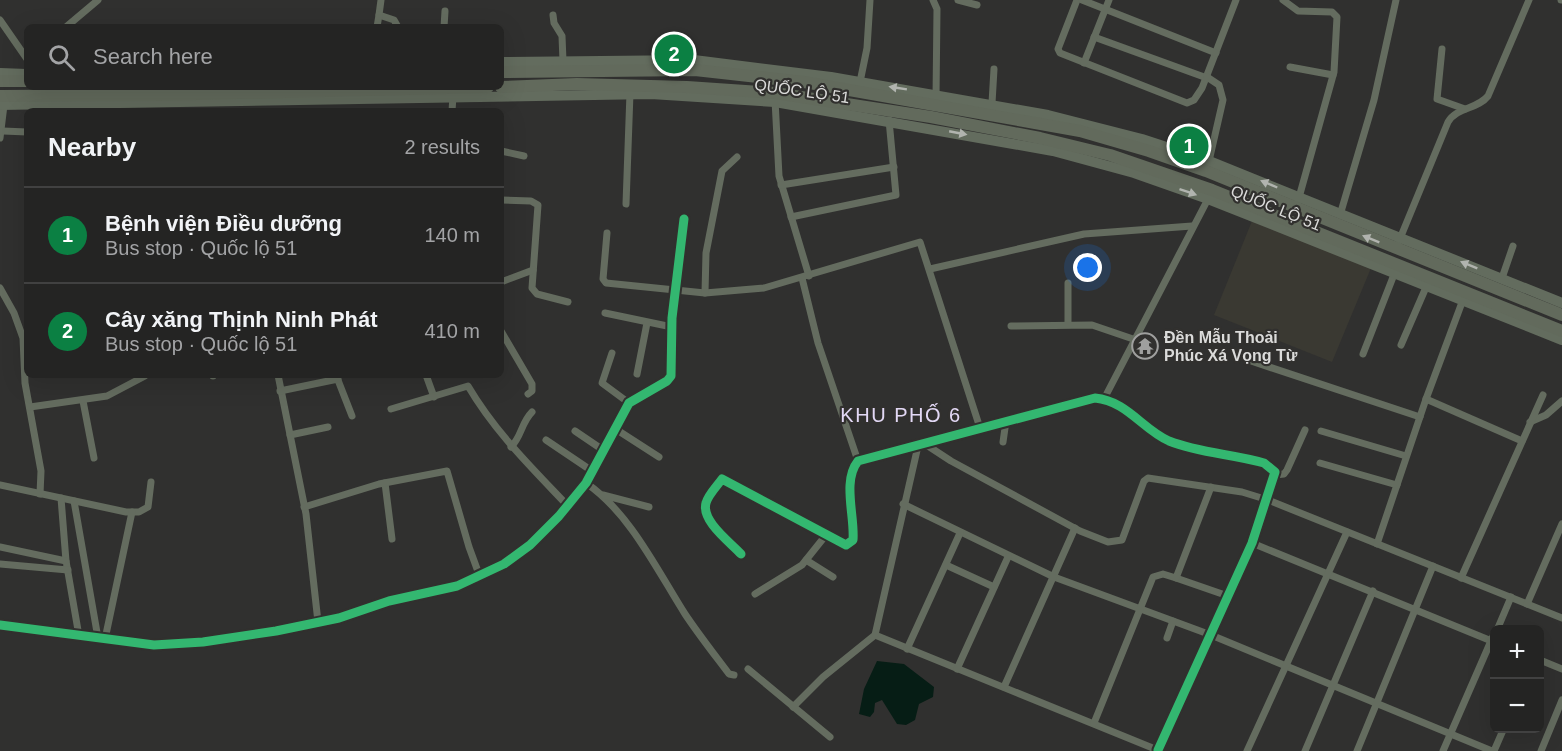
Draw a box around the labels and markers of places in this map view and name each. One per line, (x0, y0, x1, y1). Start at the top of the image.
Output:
pin: 2 (654, 32, 694, 76)
pin: 1 (1170, 124, 1208, 168)
place label: Đền Mẫu Thoải Phúc Xá Vọng Từ (1164, 328, 1298, 364)
temple icon: Đền Mẫu Thoải Phúc Xá Vọng Từ (1130, 331, 1160, 361)

